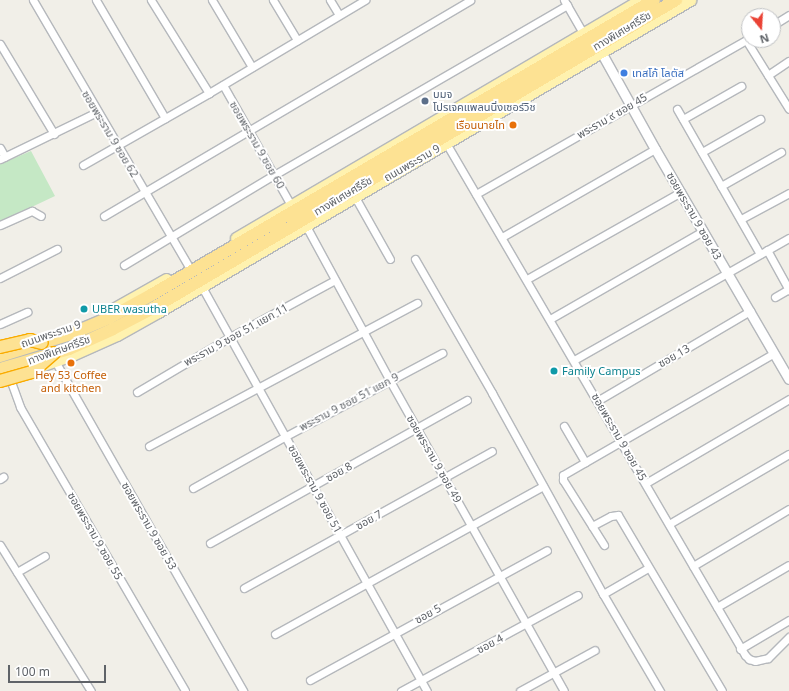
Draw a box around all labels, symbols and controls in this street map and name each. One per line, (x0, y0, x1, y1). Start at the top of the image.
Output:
street label: ทางพิเศษศรีรัช (591, 8, 653, 54)
north arrow (741, 8, 781, 48)
text: N (758, 30, 771, 47)
place label: เทสโก้ โลตัส (632, 66, 684, 80)
marker: เทสโก้ โลตัส (619, 68, 629, 78)
street label: ซอยพระราม 9 ซอย 62 (79, 88, 141, 180)
place label: บมจ โปรเจคแพลนนิ่งเซอร์วิช (433, 88, 536, 114)
street label: พระราม ๙ ซอย 45 (574, 91, 650, 141)
marker: บมจ โปรเจคแพลนนิ่งเซอร์วิช (420, 96, 430, 106)
street label: ซอยพระราม 9 ซอย 60 (227, 99, 287, 191)
place label: เรือนนายไท (456, 118, 505, 132)
marker: เรือนนายไท (508, 120, 518, 130)
street label: ถนนพระราม 9 (382, 142, 442, 184)
street label: ซอยพระราม 9 ซอย 43 (664, 170, 724, 262)
street label: ทางพิเศษศรีรัช (312, 173, 374, 219)
street label: พระราม 9 ซอย 51 แยก 11 (182, 301, 290, 369)
place label: UBER wasutha (92, 302, 167, 316)
marker: UBER wasutha (79, 304, 89, 314)
street label: ถนนพระราม 9 (19, 318, 83, 350)
street label: ทางพิเศษศรีรัช (26, 333, 92, 367)
street label: ซอย 13 (656, 342, 692, 370)
marker: Hey 53 Coffee and kitchen (66, 358, 76, 368)
place label: Family Campus (562, 364, 641, 378)
marker: Family Campus (549, 366, 559, 376)
place label: Hey 53 Coffee and kitchen (35, 369, 107, 395)
street label: พระราม 9 ซอย 51 แยก 9 (297, 370, 401, 434)
street label: ซอยพระราม 9 ซอย 45 (589, 391, 649, 483)
street label: ซอยพระราม 9 ซอย 49 (404, 413, 464, 505)
street label: ซอยพระราม 9 ซอย 51 (285, 443, 345, 535)
street label: ซอย 8 (324, 459, 354, 485)
street label: ซอยพระราม 9 ซอย 53 (119, 480, 179, 572)
street label: ซอยพระราม 9 ซอย 55 (65, 490, 125, 582)
street label: ซอย 7 (354, 507, 384, 533)
street label: ซอย 5 (413, 601, 443, 627)
street label: ซอย 4 (474, 632, 506, 656)
scale bar (10, 657, 108, 683)
text: 100 m (15, 663, 50, 680)

